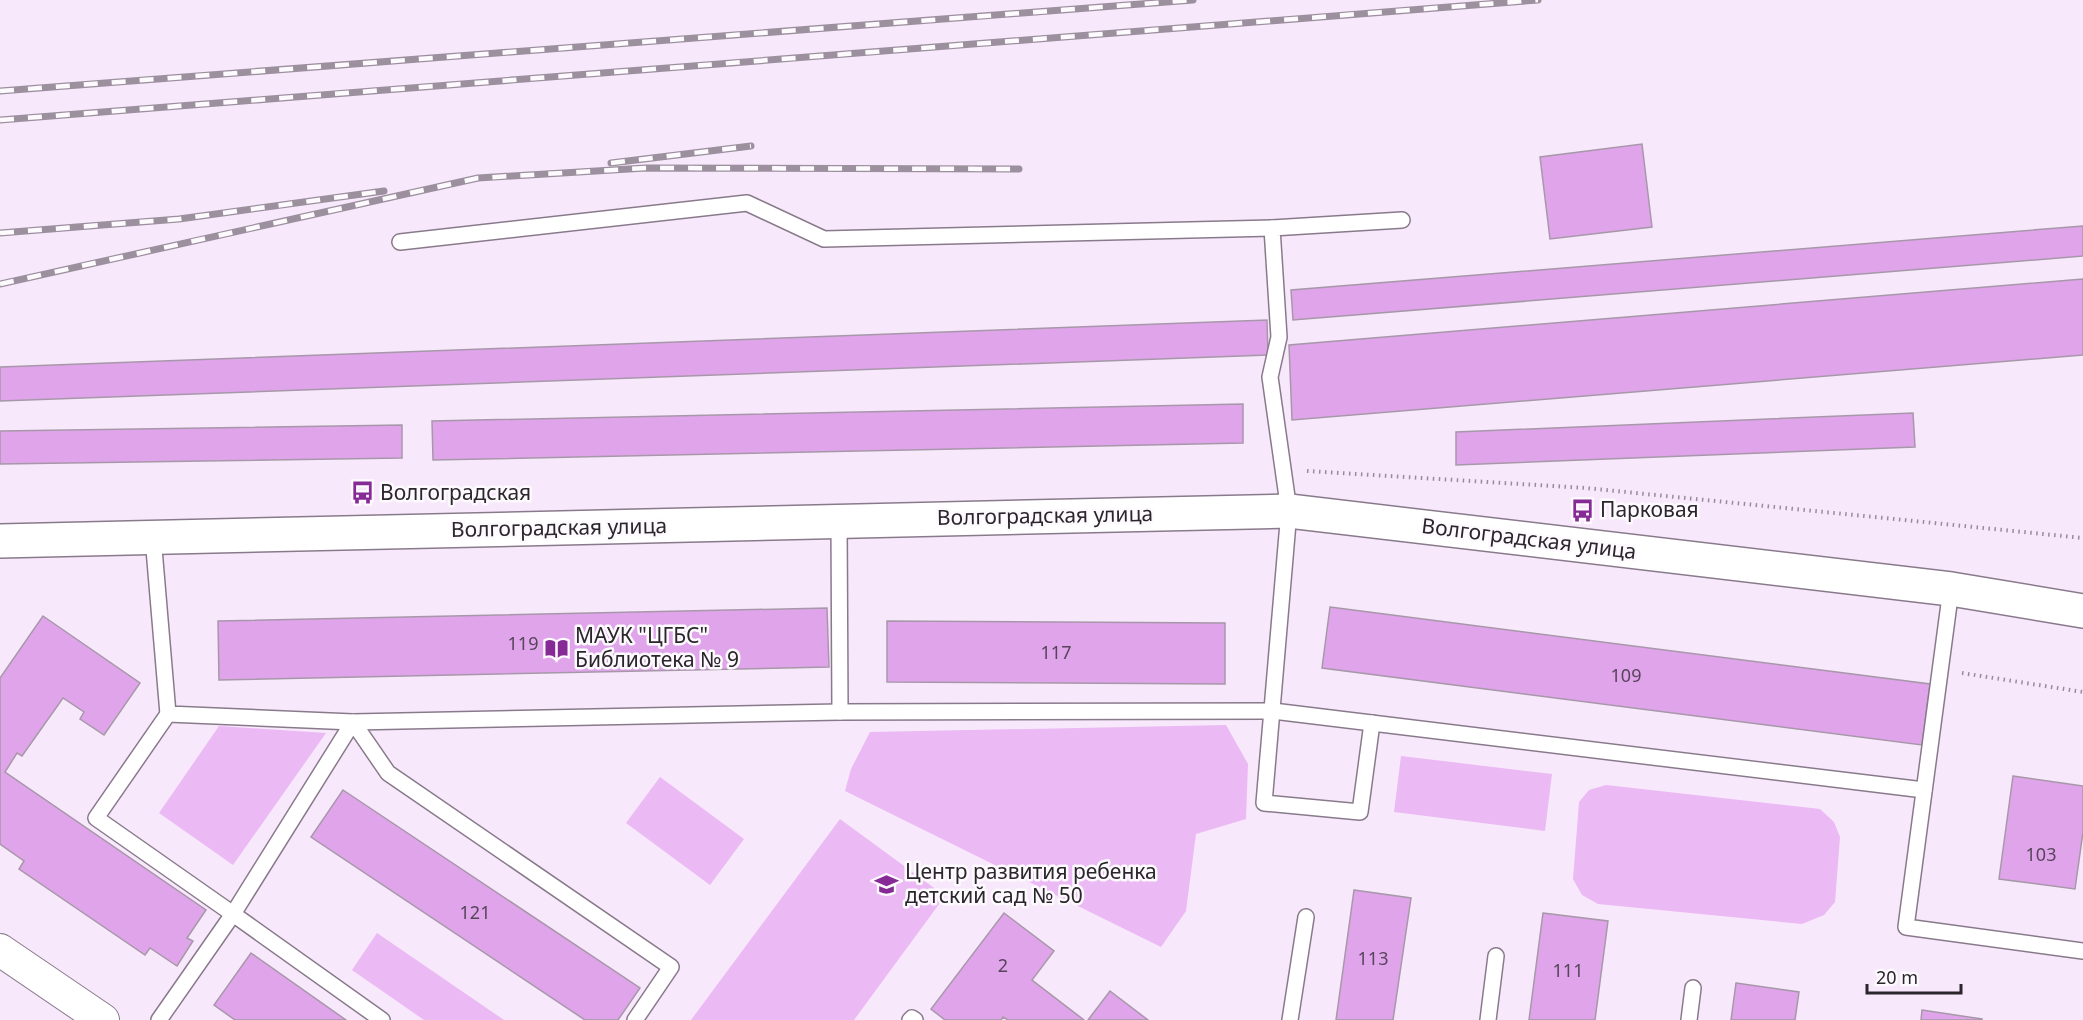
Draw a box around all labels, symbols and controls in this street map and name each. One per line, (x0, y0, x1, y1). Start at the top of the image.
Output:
place label: Волгоградская (380, 478, 531, 506)
bus stop icon: Волгоградская (349, 480, 375, 506)
place label: Парковая (1600, 495, 1699, 523)
bus stop icon: Парковая (1569, 497, 1595, 523)
street label: Волгоградская улица (937, 499, 1153, 531)
street label: Волгоградская улица (451, 511, 667, 543)
street label: Волгоградская улица (1420, 511, 1638, 565)
place label: МАУК "ЦГБС" Библиотека № 9 (575, 621, 739, 673)
house number: 119 (508, 631, 538, 655)
library icon: МАУК "ЦГБС" Библиотека № 9 (544, 635, 570, 661)
house number: 117 (1041, 640, 1071, 664)
house number: 109 (1611, 663, 1641, 687)
house number: 103 (2026, 842, 2056, 866)
place label: Центр развития ребенка детский сад № 50 (905, 857, 1157, 909)
school or university icon: Центр развития ребенка детский сад № 50 (874, 871, 900, 897)
house number: 121 (460, 900, 490, 924)
house number: 113 (1358, 946, 1388, 970)
house number: 2 (998, 953, 1008, 977)
scale bar (1867, 957, 1962, 995)
house number: 111 (1553, 958, 1583, 982)
text: 20 m (1876, 965, 1918, 989)

